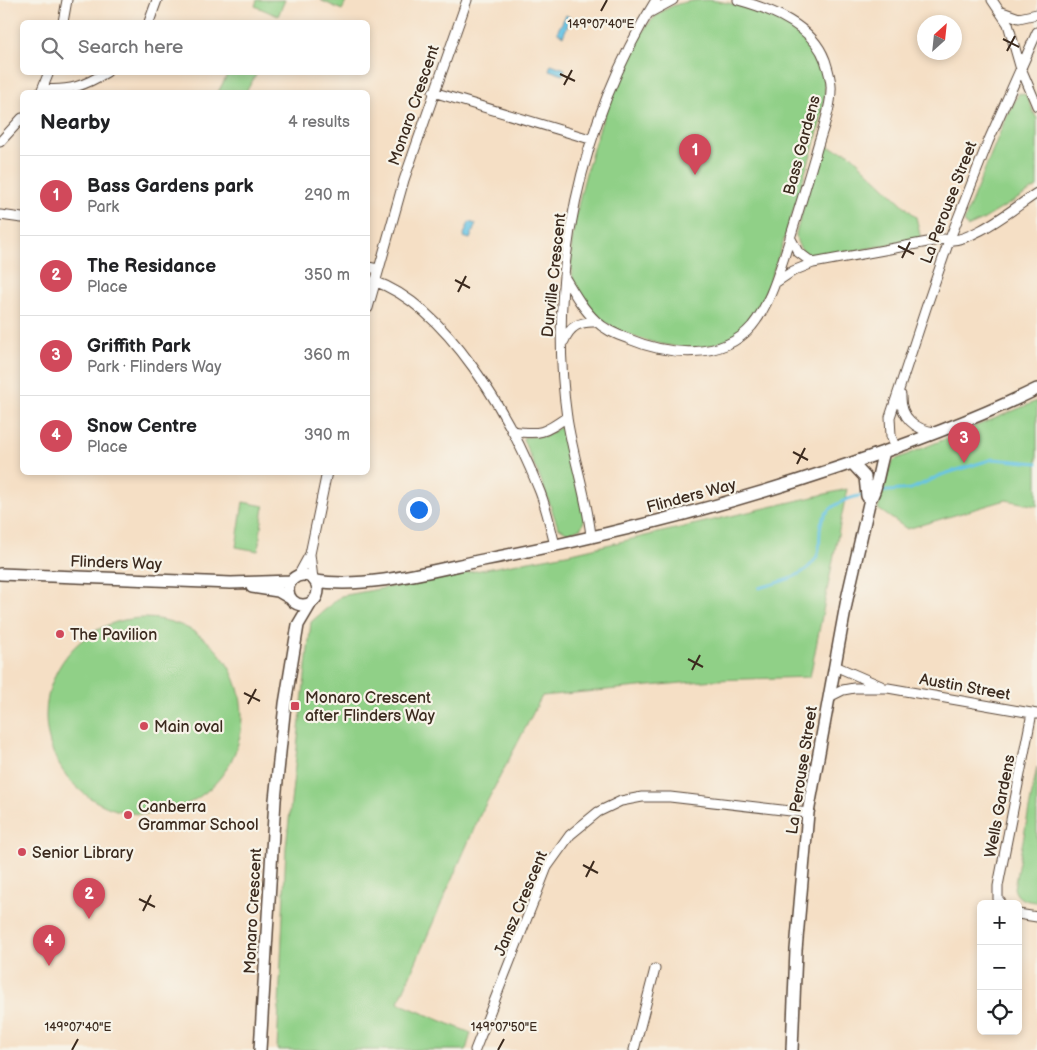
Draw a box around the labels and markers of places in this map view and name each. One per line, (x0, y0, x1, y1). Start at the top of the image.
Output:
pin: 1 (679, 134, 711, 175)
pin: 3 (948, 422, 980, 463)
place label: The Pavilion (70, 626, 157, 645)
marker: The Pavilion (54, 628, 66, 640)
place label: Monaro Crescent after Flinders Way (305, 689, 436, 726)
marker: Monaro Crescent after Flinders Way (289, 700, 301, 712)
place label: Main oval (154, 718, 223, 737)
marker: Main oval (138, 720, 150, 732)
place label: Canberra Grammar School (138, 798, 259, 835)
marker: Canberra Grammar School (122, 809, 134, 821)
place label: Senior Library (32, 844, 134, 863)
marker: Senior Library (16, 846, 28, 858)
pin: 2 (73, 878, 105, 919)
pin: 4 (33, 925, 65, 966)

